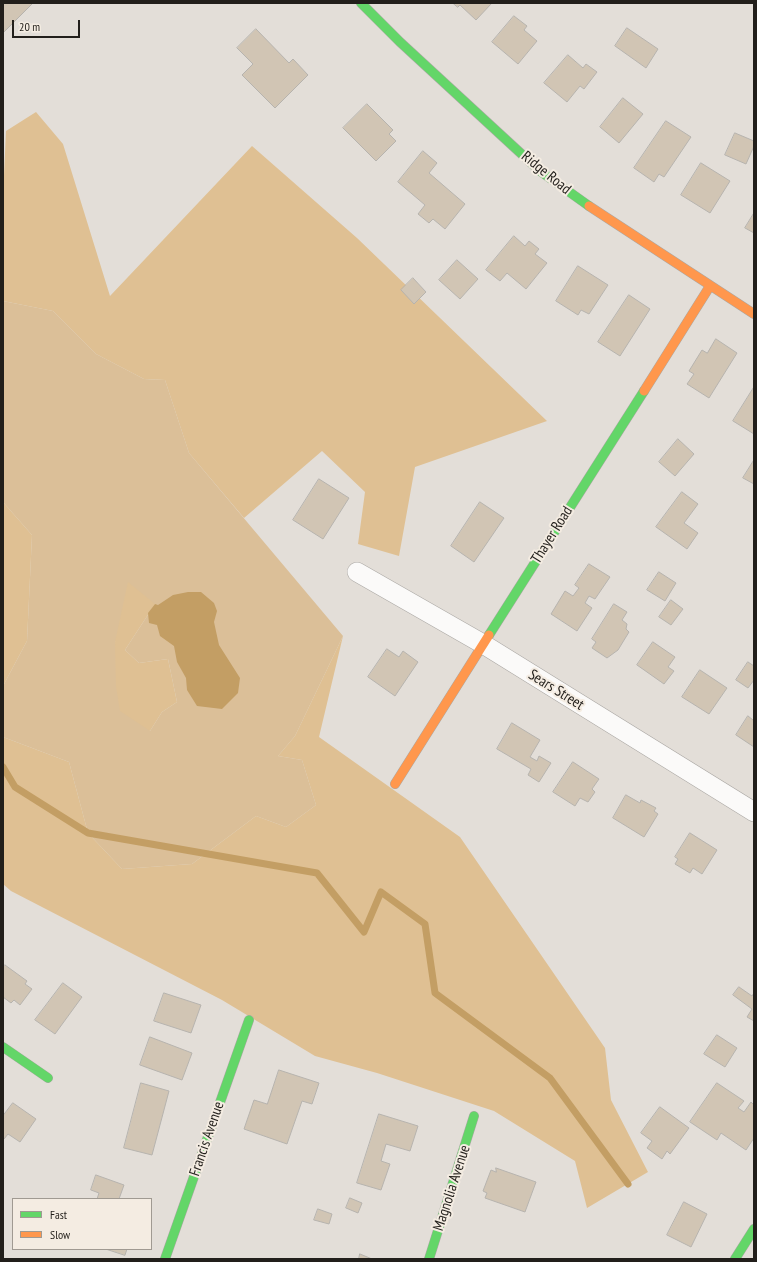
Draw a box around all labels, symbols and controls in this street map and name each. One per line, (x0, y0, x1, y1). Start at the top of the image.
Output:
scale bar (14, 12, 82, 38)
text: 20 m (19, 19, 40, 34)
street label: Ridge Road (518, 148, 574, 198)
street label: Thayer Road (527, 503, 577, 567)
street label: Sears Street (525, 666, 587, 714)
street label: Francis Avenue (186, 1099, 228, 1179)
street label: Magnolia Avenue (430, 1143, 474, 1233)
legend (12, 1198, 152, 1250)
text: Fast (50, 1207, 67, 1222)
text: Slow (50, 1227, 70, 1242)

